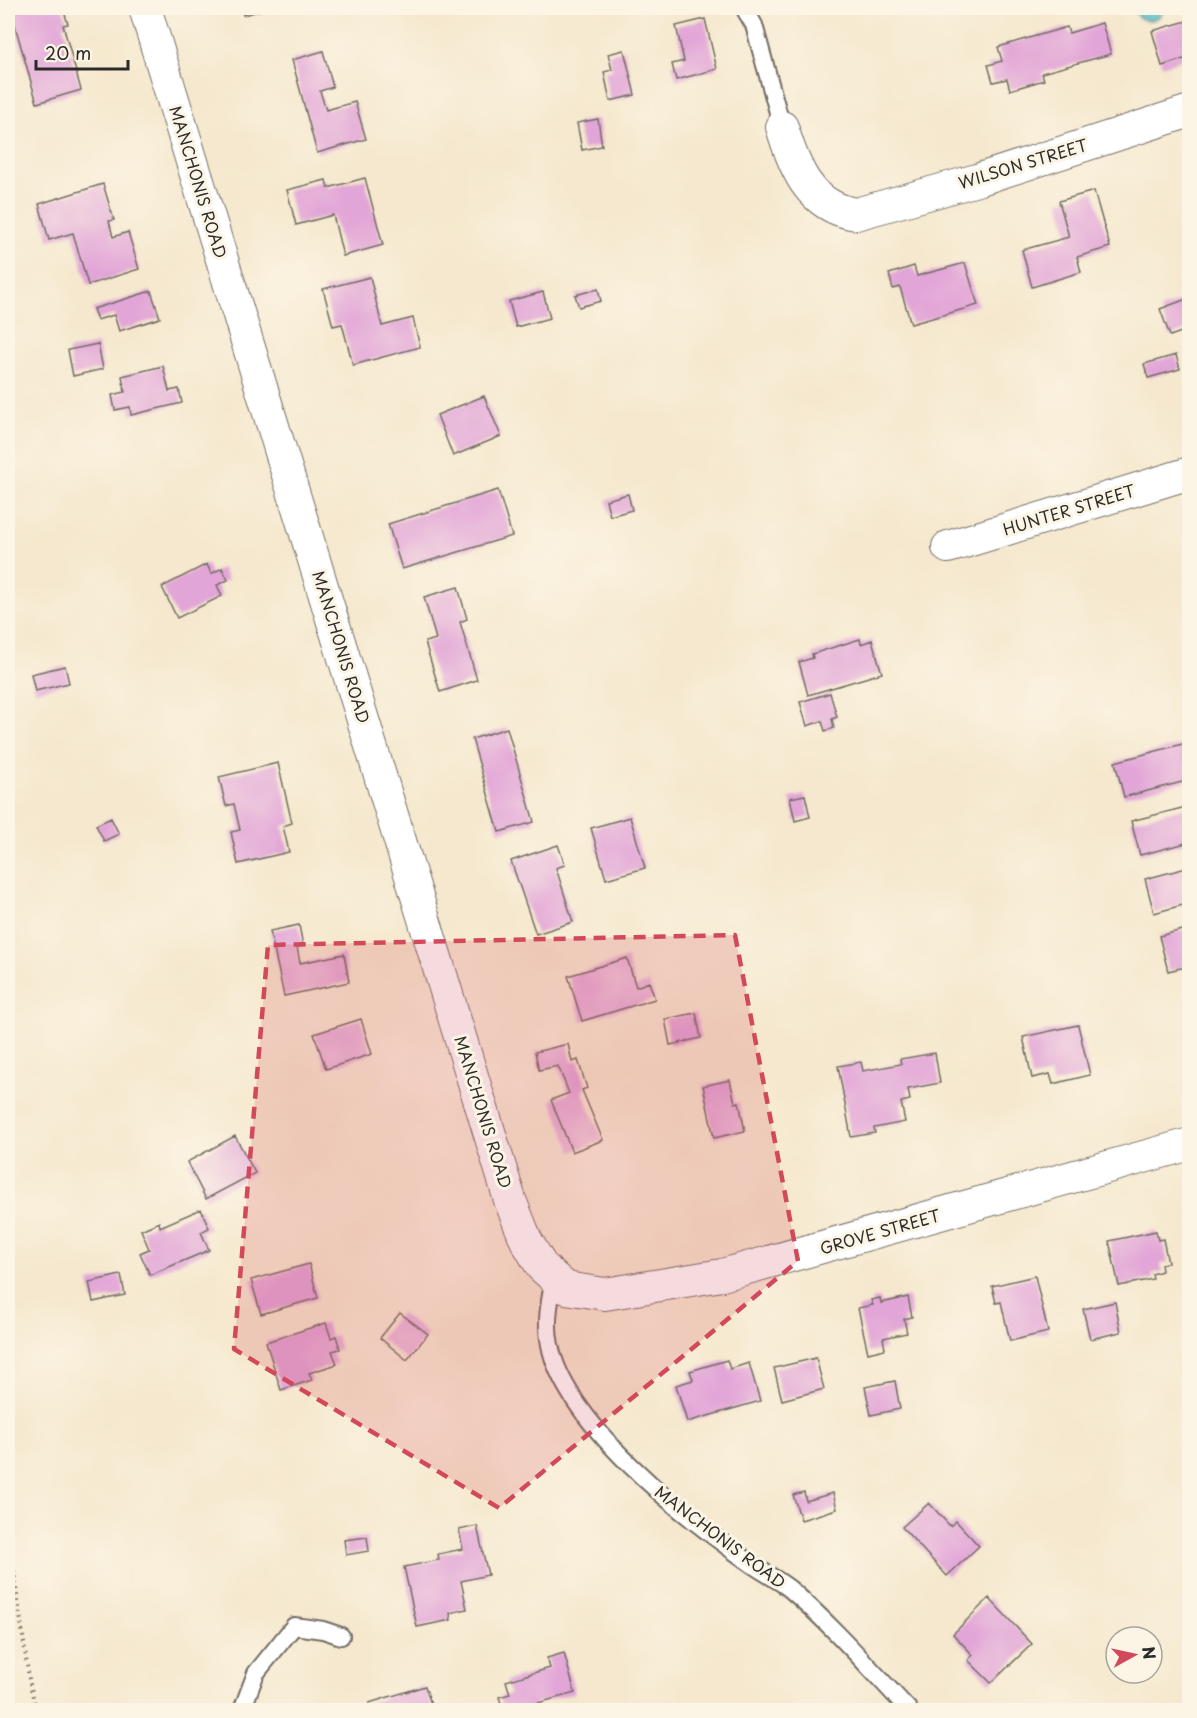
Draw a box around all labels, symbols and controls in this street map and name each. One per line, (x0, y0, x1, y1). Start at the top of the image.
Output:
scale bar (36, 33, 128, 71)
text: 20 m (45, 39, 91, 66)
street label: MANCHONIS ROAD (164, 102, 234, 261)
street label: WILSON STREET (955, 132, 1090, 194)
street label: HUNTER STREET (1000, 478, 1138, 541)
street label: MANCHONIS ROAD (307, 567, 377, 726)
street label: MANCHONIS ROAD (449, 1032, 519, 1191)
street label: GROVE STREET (817, 1202, 943, 1260)
street label: MANCHONIS ROAD (650, 1479, 791, 1593)
north arrow (1104, 1625, 1164, 1685)
text: N (1137, 1645, 1163, 1661)

